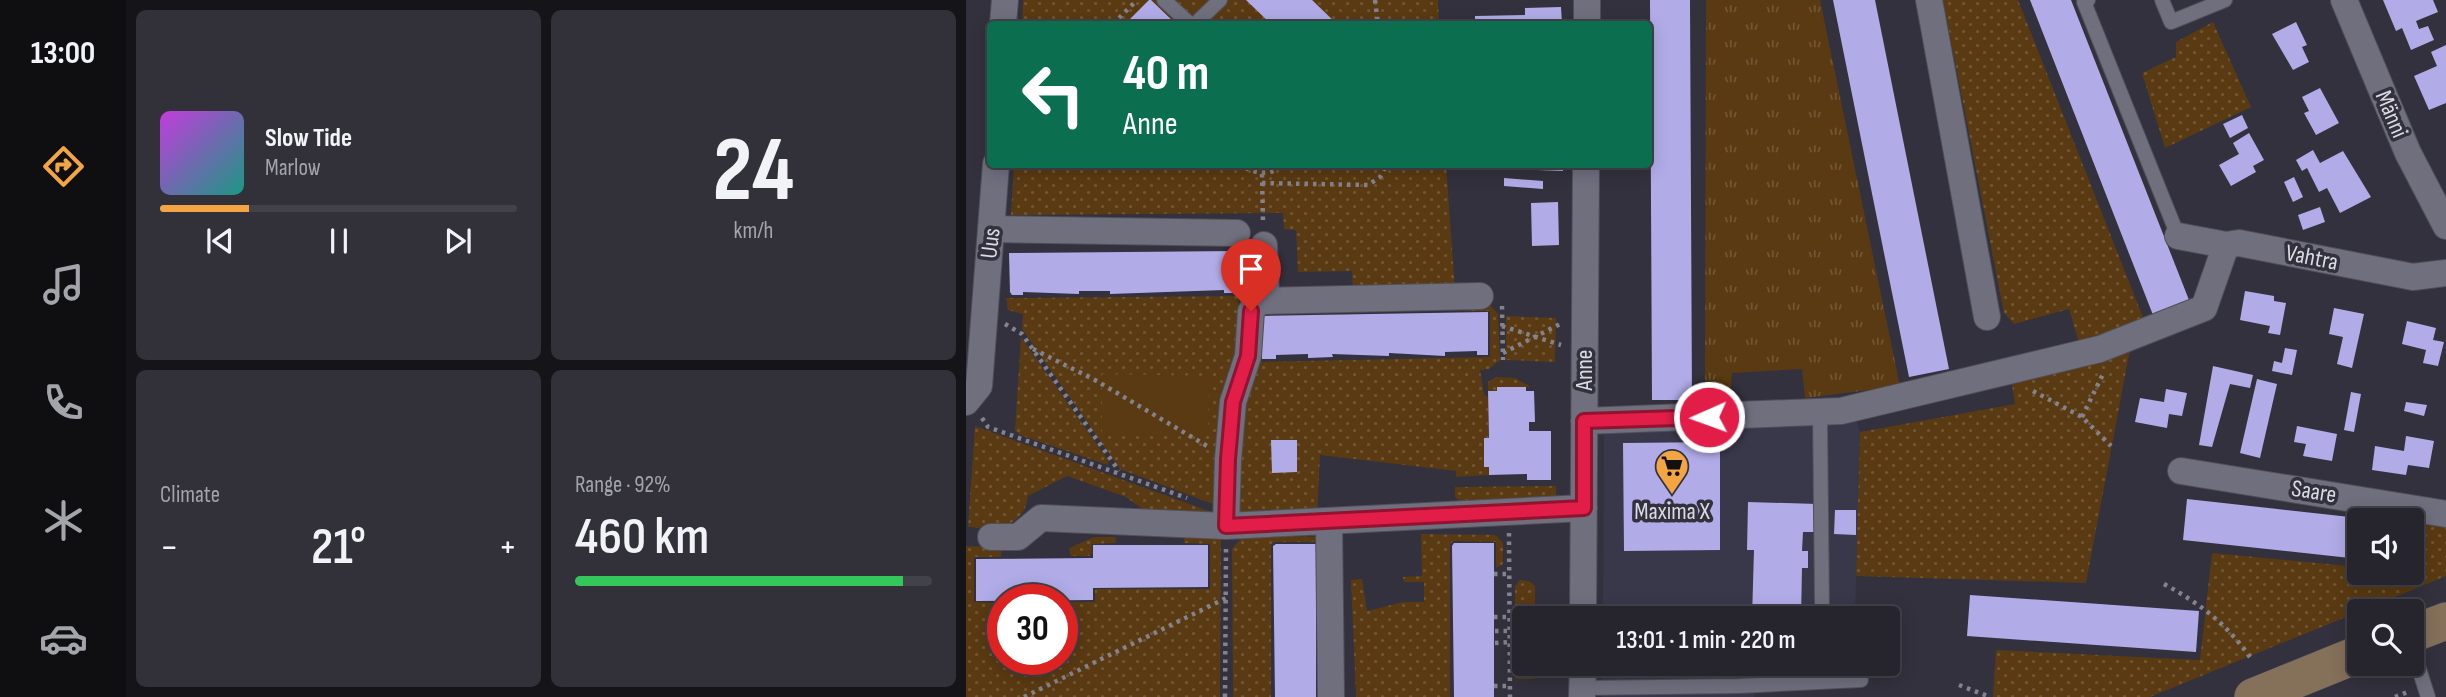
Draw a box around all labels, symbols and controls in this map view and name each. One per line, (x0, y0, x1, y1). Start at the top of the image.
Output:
text: 13:00 (31, 34, 95, 73)
text: 40 m (1123, 45, 1209, 104)
icon: left (1008, 49, 1099, 140)
street label: Männi (2369, 86, 2414, 142)
text: Anne (1123, 105, 1178, 144)
text: 24 (713, 117, 794, 226)
text: Slow Tide (265, 123, 352, 154)
icon: directions (39, 142, 88, 191)
text: Marlow (265, 154, 321, 182)
text: km/h (734, 217, 773, 245)
icon: previous (201, 222, 239, 260)
icon: pause (320, 222, 358, 260)
icon: next (439, 222, 477, 260)
street label: Uus (974, 226, 1007, 260)
street label: Vahtra (2283, 238, 2341, 277)
pin (1221, 239, 1281, 311)
icon: arrive (1232, 250, 1270, 288)
icon: music (39, 260, 88, 309)
street label: Anne (1570, 350, 1599, 391)
icon: phone (39, 378, 88, 427)
position arrow (1672, 380, 1746, 454)
supermarket icon: Maxima X (1653, 447, 1691, 496)
text: Range · 92% (575, 471, 671, 499)
street label: Saare (2289, 474, 2338, 509)
text: Climate (160, 481, 220, 509)
icon: climate (39, 496, 88, 545)
place label: Maxima X (1634, 497, 1711, 526)
text: 460 km (575, 506, 709, 569)
map controls (2347, 508, 2424, 676)
button: sound (2347, 508, 2424, 585)
text: 21° (311, 516, 366, 579)
text: − (160, 525, 179, 570)
text: + (498, 525, 517, 570)
speed limit sign: 30 (987, 584, 1078, 675)
button: search (2347, 599, 2424, 676)
icon: car (39, 614, 88, 663)
text: 13:01 · 1 min · 220 m (1617, 625, 1795, 656)

